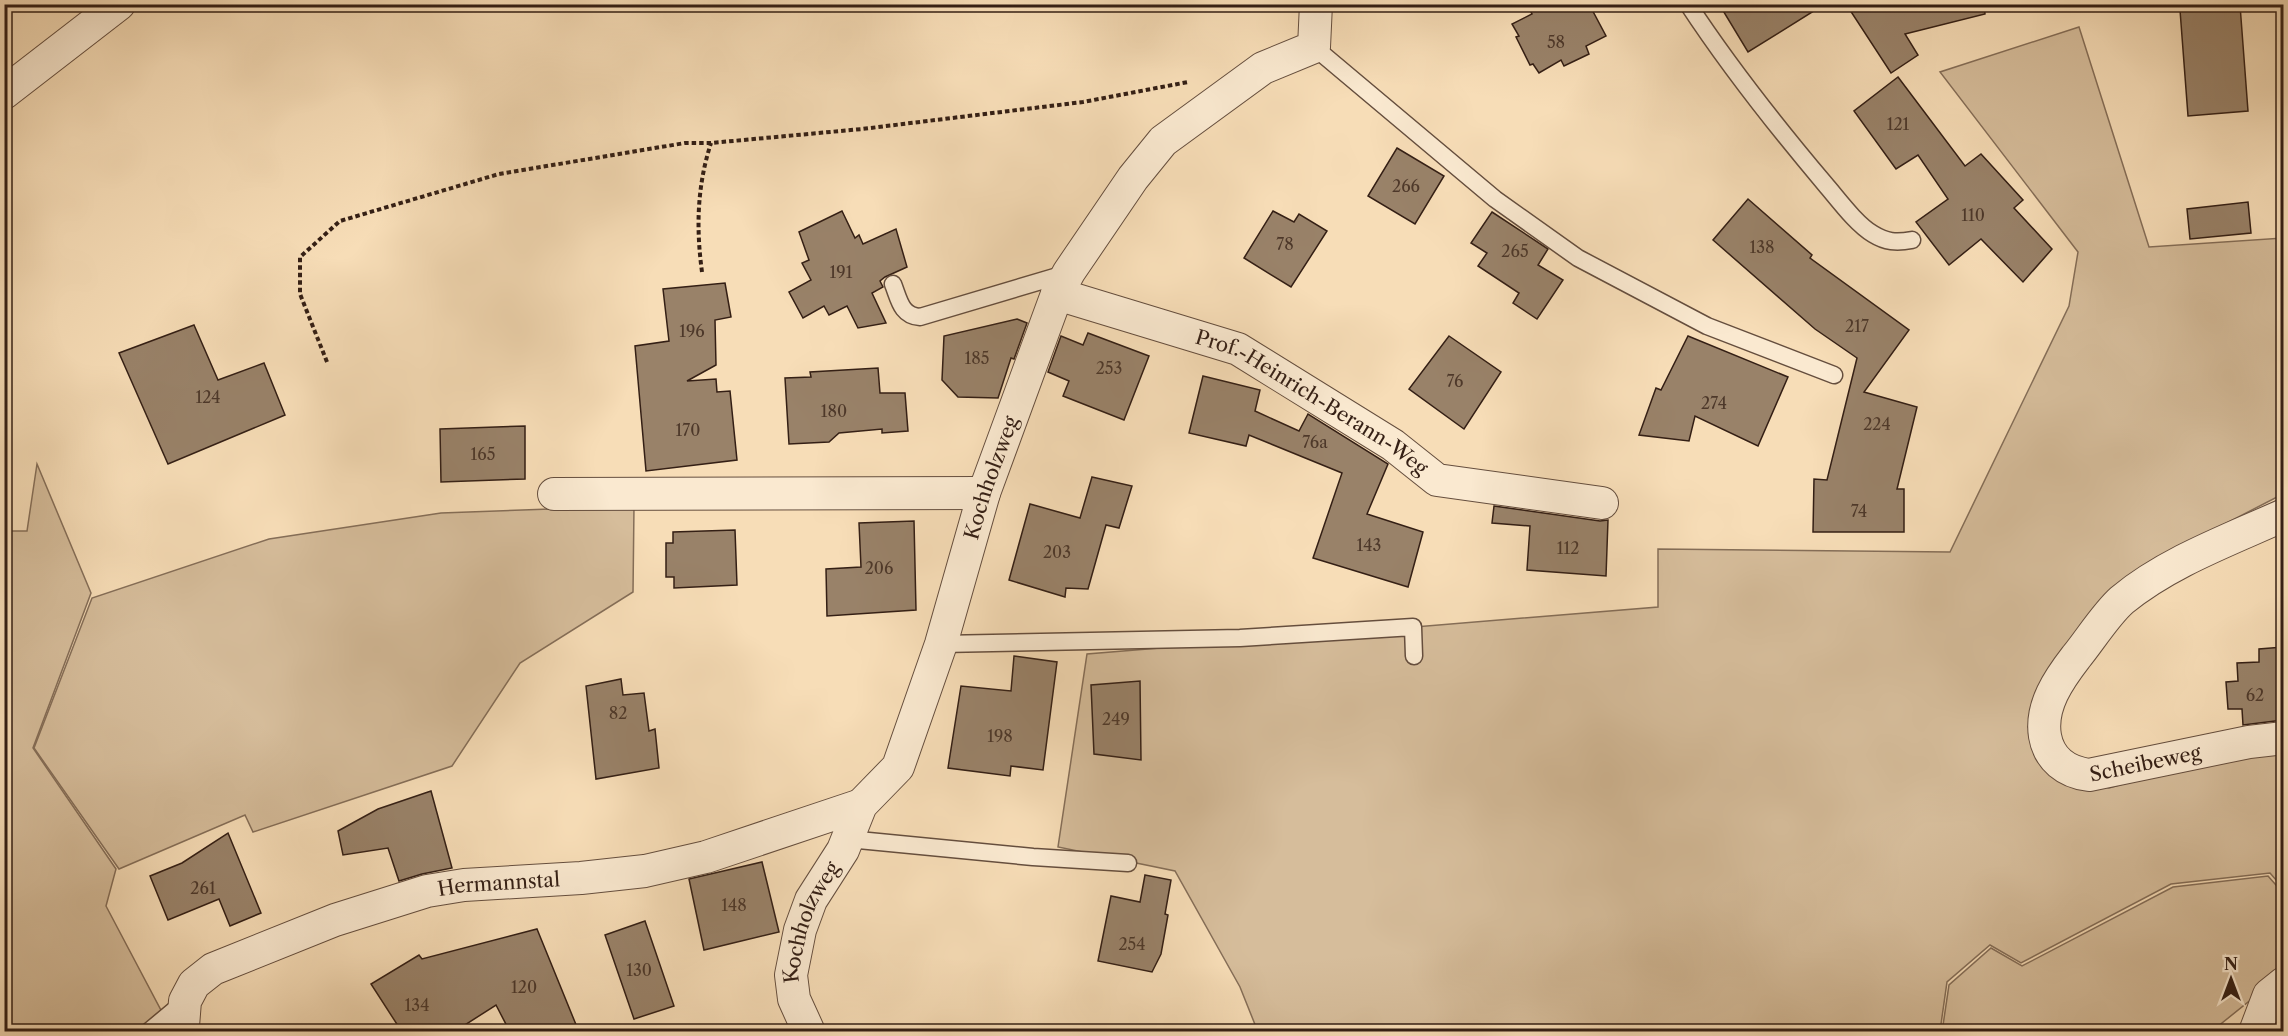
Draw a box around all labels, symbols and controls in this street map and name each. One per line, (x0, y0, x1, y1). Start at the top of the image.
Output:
house number: 58 (1547, 32, 1565, 52)
house number: 121 (1887, 114, 1910, 134)
house number: 266 (1392, 176, 1420, 196)
house number: 110 (1961, 205, 1985, 225)
house number: 78 (1276, 234, 1294, 254)
house number: 138 (1749, 237, 1775, 257)
house number: 265 (1501, 241, 1529, 261)
house number: 191 (830, 262, 853, 282)
house number: 217 (1845, 316, 1869, 336)
house number: 196 (679, 321, 705, 341)
street label: Prof.-Heinrich-Berann-Weg (1193, 325, 1433, 480)
house number: 185 (965, 348, 989, 368)
house number: 253 (1096, 358, 1122, 378)
house number: 76 (1447, 371, 1463, 391)
house number: 124 (195, 387, 221, 407)
house number: 274 (1701, 393, 1727, 413)
house number: 180 (821, 401, 847, 421)
street label: Kochholzweg (959, 412, 1023, 542)
house number: 224 (1863, 414, 1891, 434)
house number: 170 (676, 420, 700, 440)
house number: 76a (1302, 432, 1328, 452)
house number: 165 (471, 444, 495, 464)
house number: 74 (1851, 501, 1867, 521)
house number: 143 (1357, 535, 1381, 555)
house number: 112 (1557, 538, 1579, 558)
house number: 203 (1043, 542, 1071, 562)
house number: 206 (865, 558, 893, 578)
house number: 62 (2246, 685, 2264, 705)
house number: 82 (609, 703, 627, 723)
house number: 249 (1102, 709, 1130, 729)
house number: 198 (987, 726, 1013, 746)
street label: Scheibeweg (2087, 740, 2203, 787)
street label: Kochholzweg (778, 857, 845, 984)
street label: Hermannstal (436, 867, 561, 901)
house number: 261 (190, 878, 216, 898)
house number: 148 (721, 895, 747, 915)
house number: 254 (1118, 934, 1146, 954)
north arrow (2201, 949, 2261, 1009)
text: N (2224, 954, 2238, 974)
house number: 130 (626, 960, 652, 980)
house number: 120 (511, 977, 537, 997)
house number: 134 (405, 995, 429, 1015)

